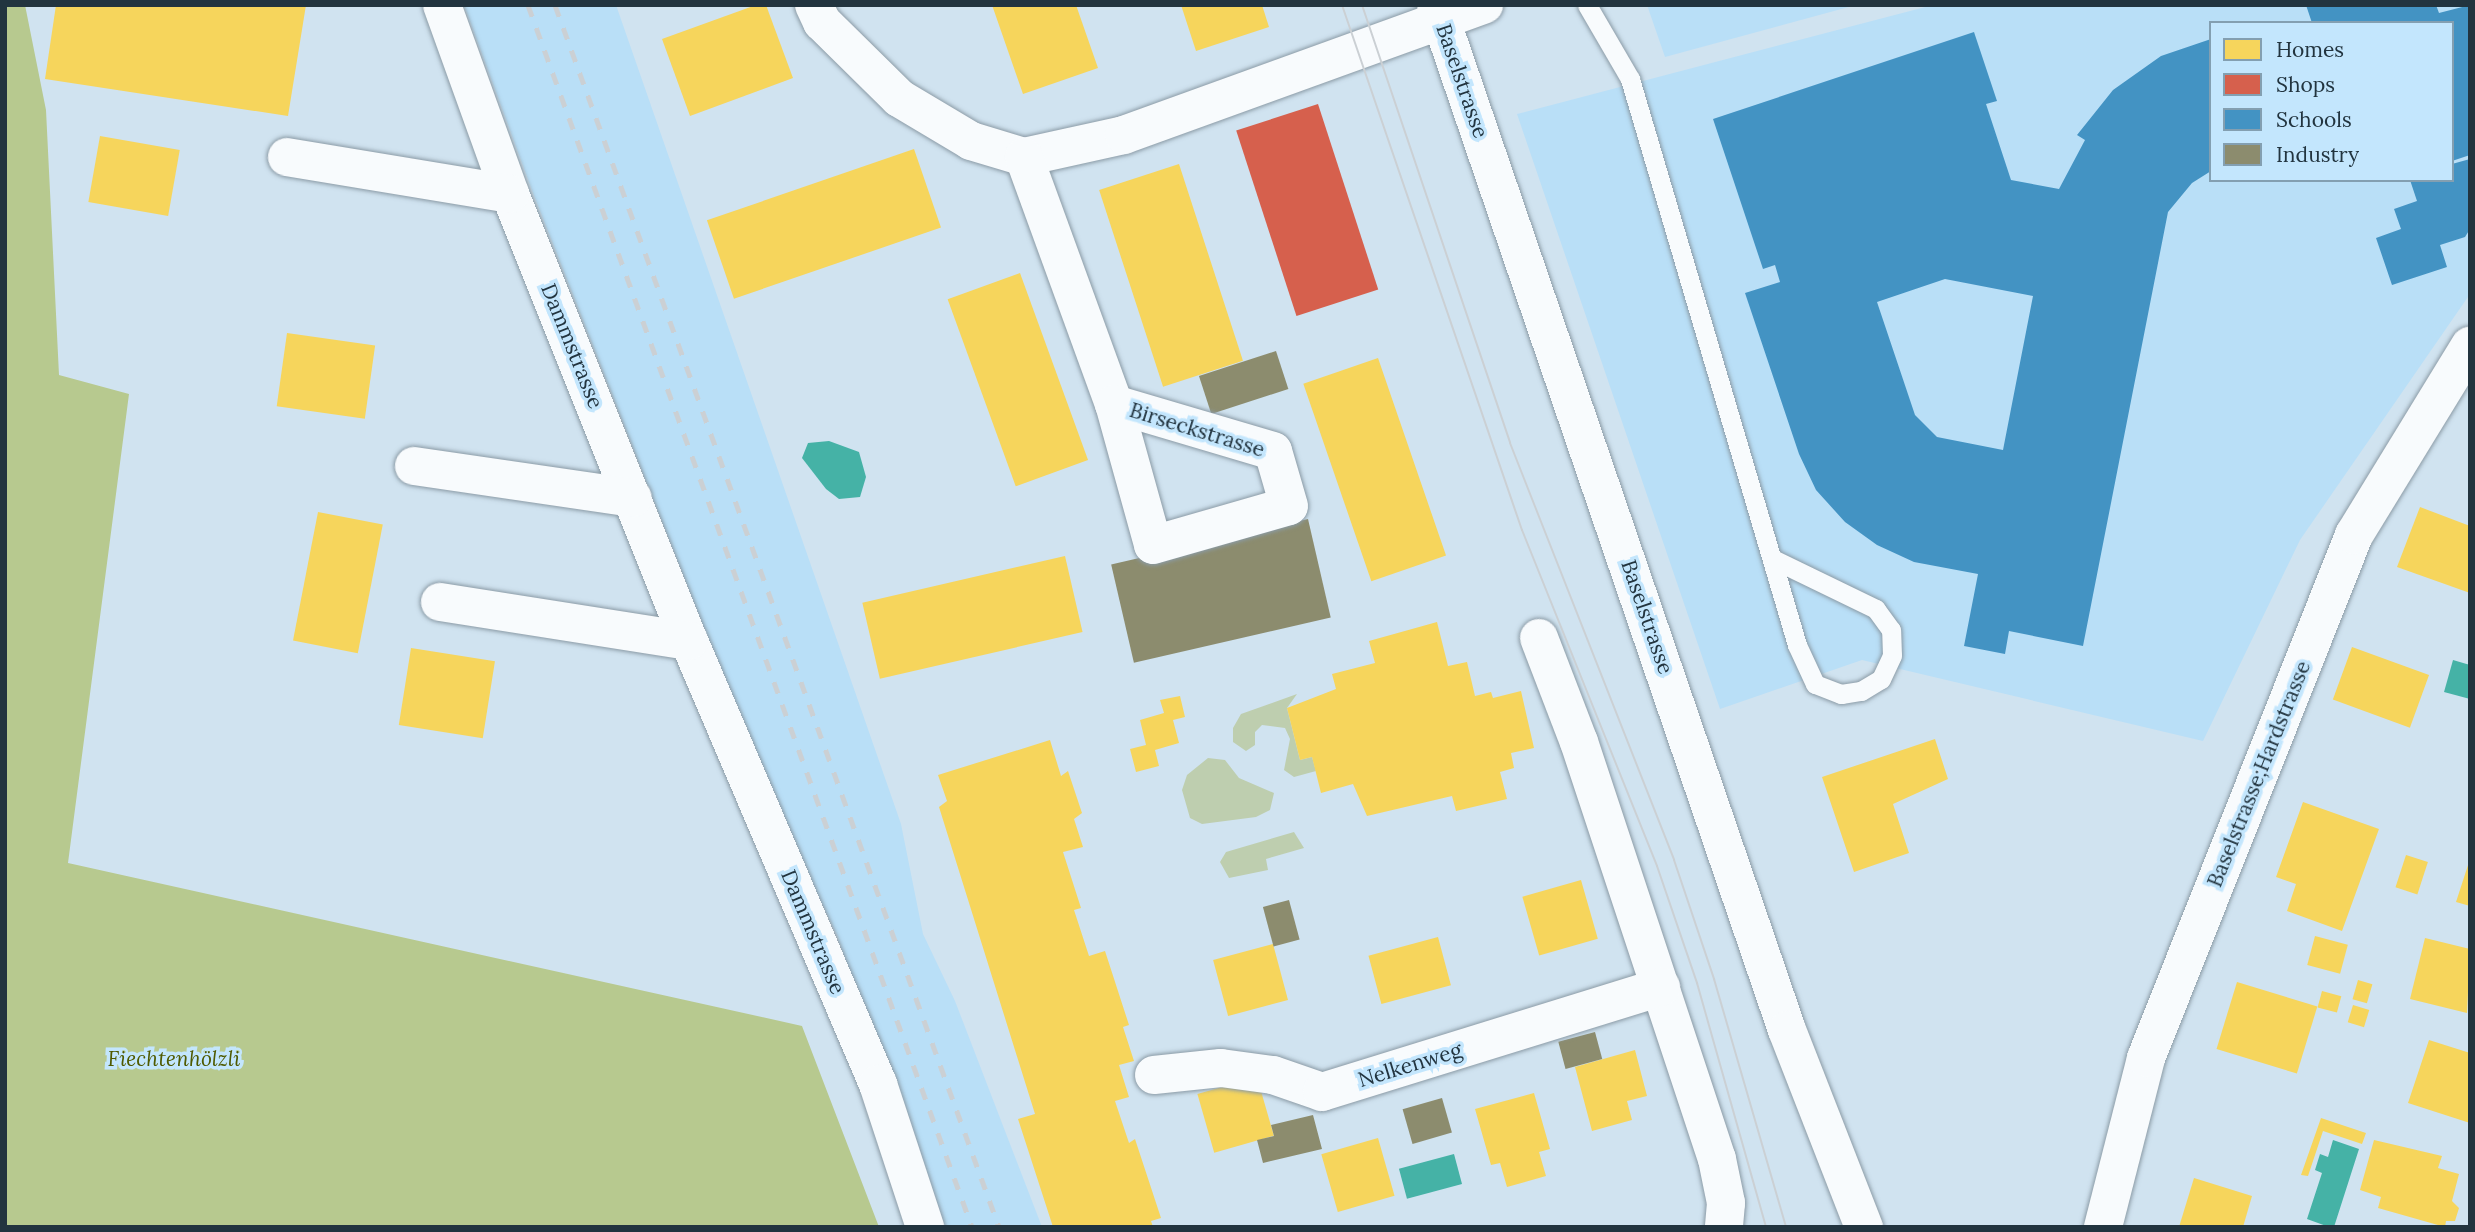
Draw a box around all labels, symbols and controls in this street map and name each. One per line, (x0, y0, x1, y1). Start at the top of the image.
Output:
street label: Baselstrasse (1431, 21, 1493, 141)
legend (2209, 21, 2454, 182)
text: Homes (2276, 36, 2344, 63)
text: Shops (2276, 71, 2335, 98)
text: Schools (2276, 106, 2352, 133)
text: Industry (2276, 141, 2359, 168)
street label: Dammstrasse (536, 280, 608, 412)
street label: Birseckstrasse (1126, 398, 1268, 462)
street label: Baselstrasse (1616, 557, 1678, 677)
street label: Baselstrasse;Hardstrasse (2202, 657, 2316, 891)
street label: Dammstrasse (776, 866, 850, 998)
street label: Nelkenweg (1355, 1037, 1465, 1093)
park label: Fiechtenhölzli (108, 1046, 240, 1072)

